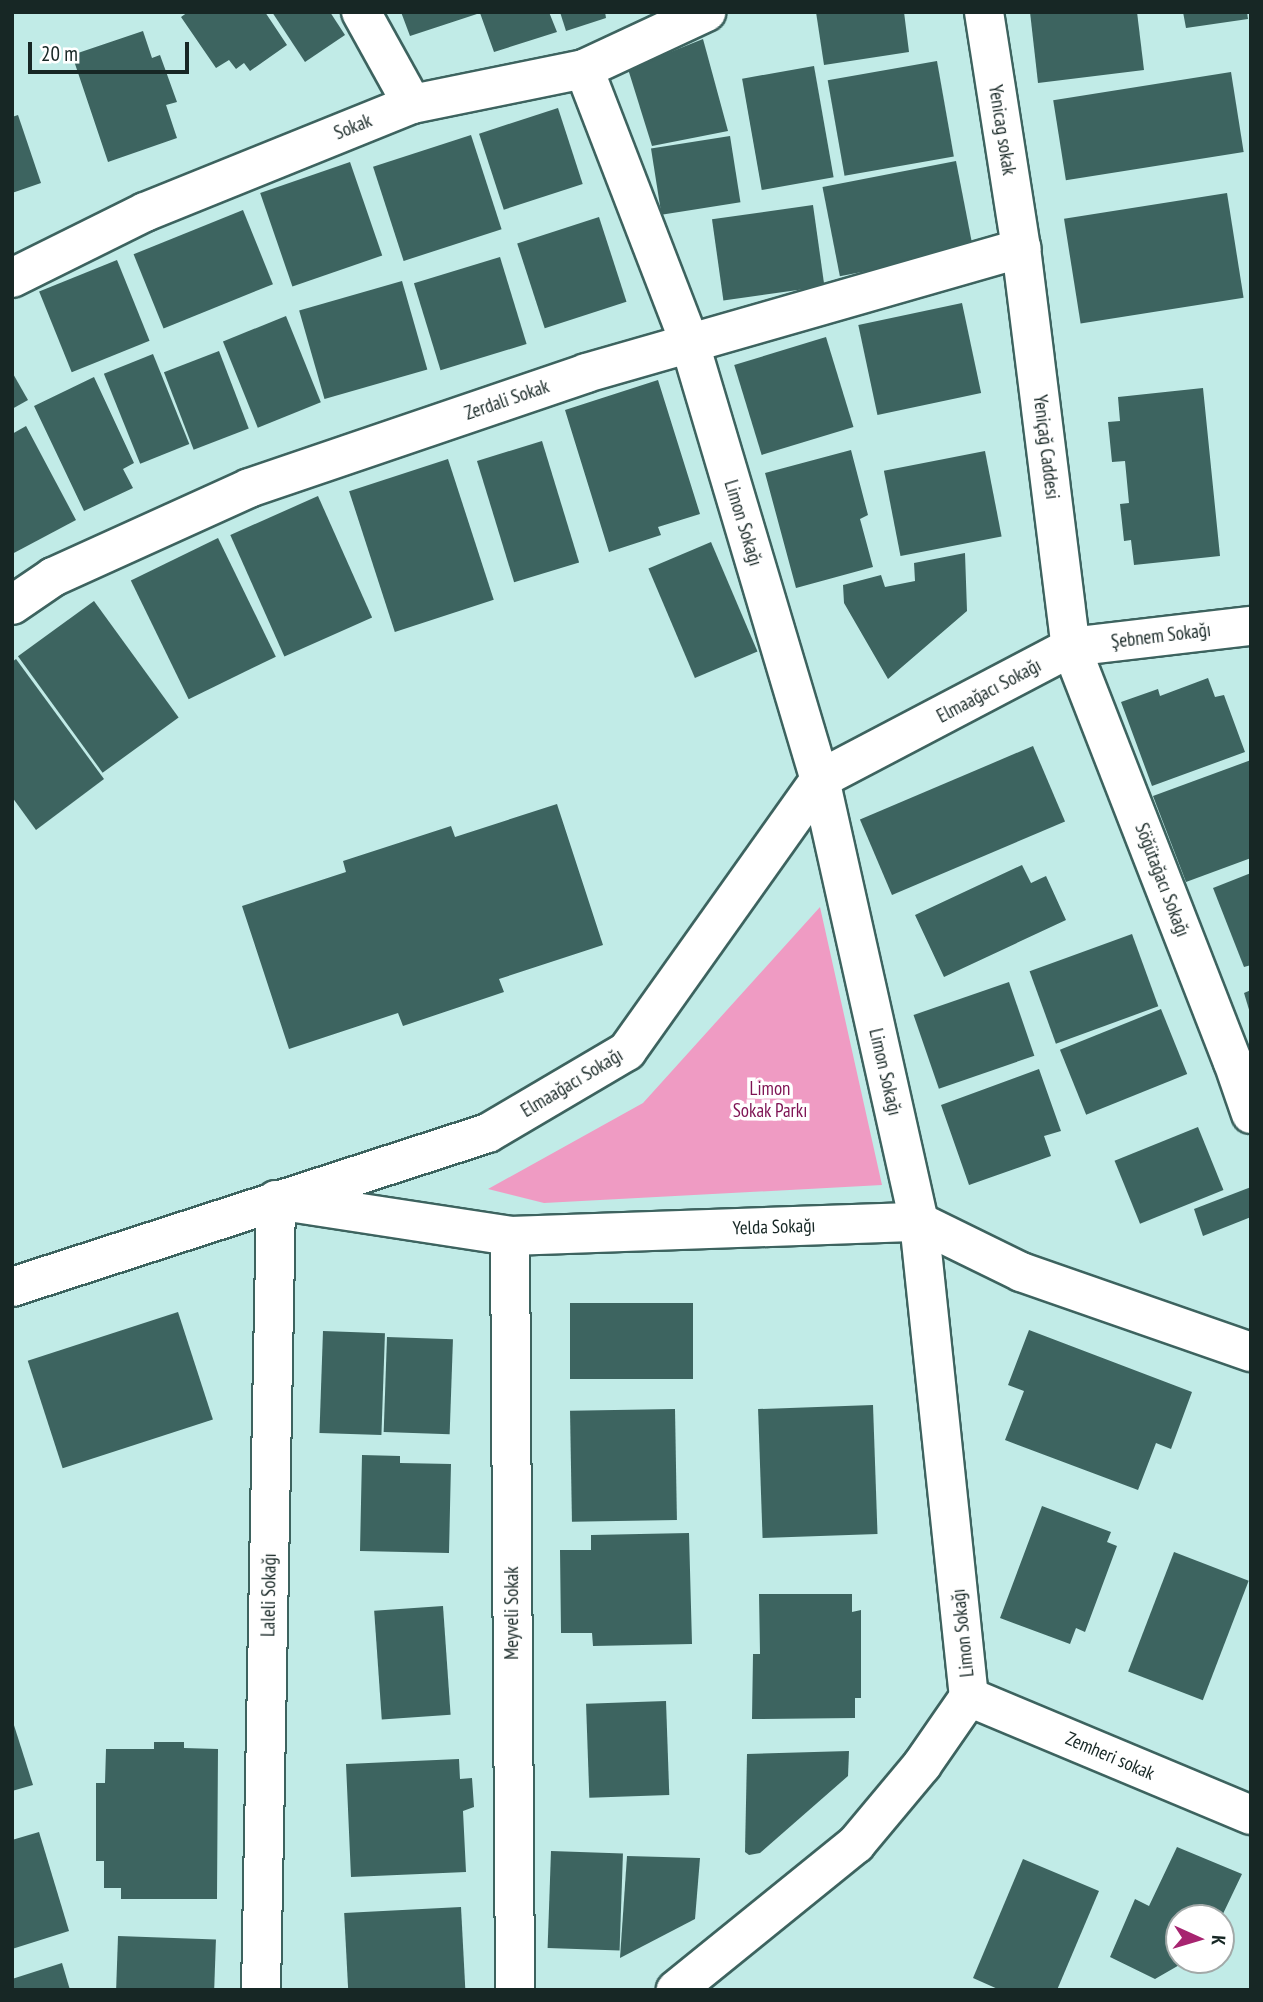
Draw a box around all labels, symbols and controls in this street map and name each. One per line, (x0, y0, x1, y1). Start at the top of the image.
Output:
scale bar (32, 28, 192, 72)
text: 20 m (41, 40, 78, 67)
street label: Yenicag sokak (984, 83, 1020, 177)
street label: Sokak (331, 109, 375, 145)
street label: Zerdali Sokak (462, 375, 552, 425)
street label: Yeniçağ Caddesi (1028, 393, 1064, 501)
street label: Limon Sokağı (719, 477, 767, 569)
street label: Şebnem Sokağı (1110, 619, 1212, 653)
street label: Elmaağacı Sokağı (933, 654, 1045, 728)
street label: Söğütağacı Sokağı (1130, 820, 1194, 940)
street label: Limon Sokağı (864, 1026, 906, 1118)
street label: Elmaağacı Sokağı (517, 1044, 627, 1122)
park label: Limon Sokak Parkı (732, 1078, 808, 1122)
street label: Yelda Sokağı (732, 1214, 816, 1240)
street label: Laleli Sokağı (257, 1553, 281, 1637)
street label: Meyveli Sokak (501, 1566, 523, 1660)
street label: Limon Sokağı (947, 1588, 979, 1678)
street label: Zemheri sokak (1062, 1727, 1158, 1785)
north arrow (1165, 1904, 1235, 1974)
text: K (1207, 1935, 1231, 1946)

